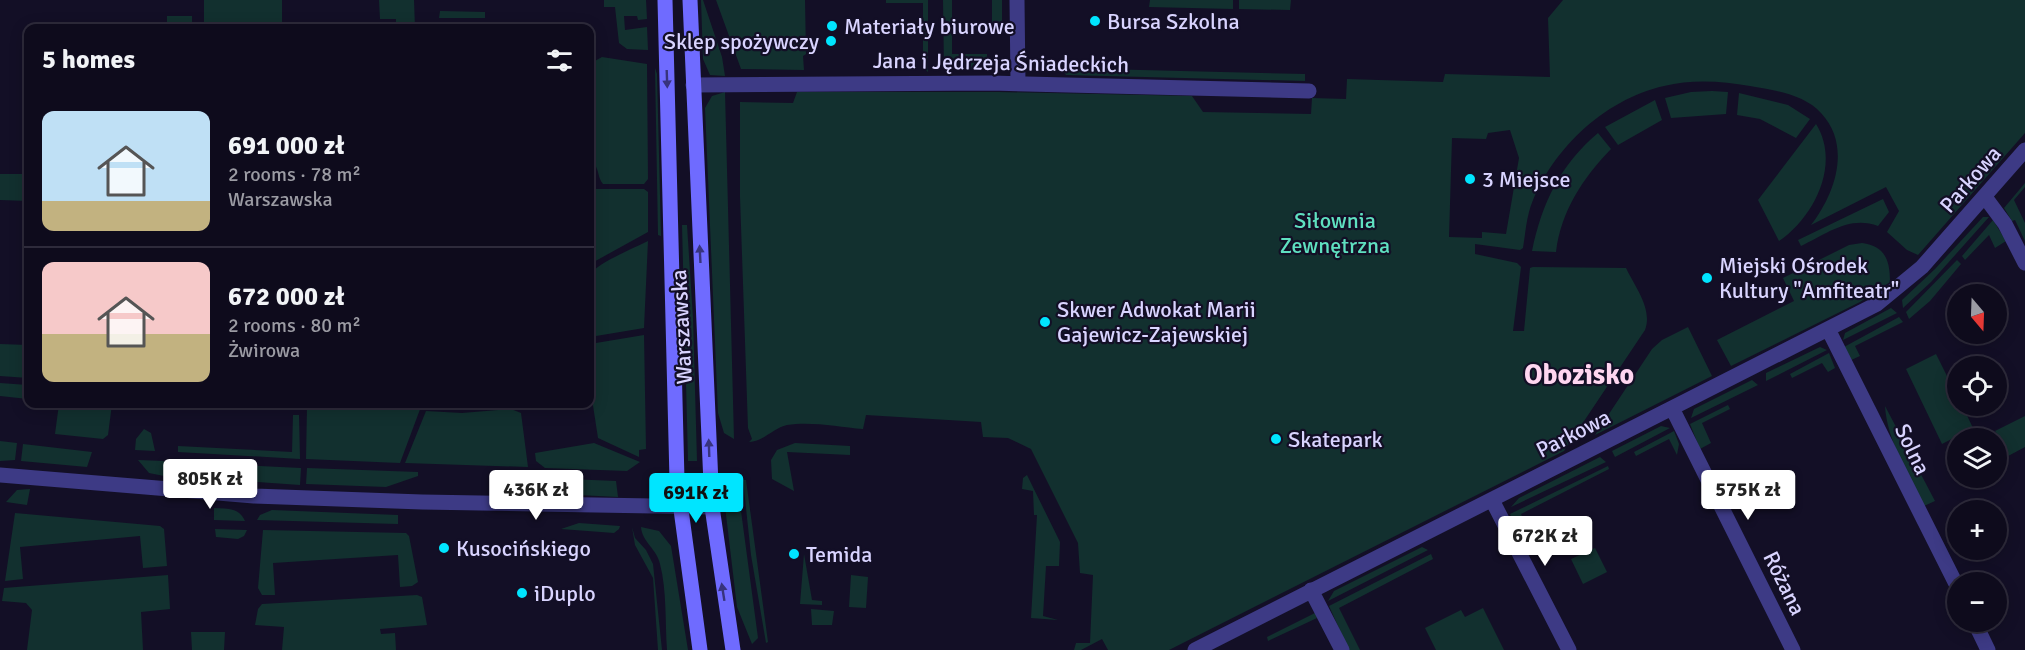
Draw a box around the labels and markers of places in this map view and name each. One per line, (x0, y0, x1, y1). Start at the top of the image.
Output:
place label: Bursa Szkolna (1107, 8, 1240, 35)
place label: Materiały biurowe (844, 13, 1015, 40)
marker: Bursa Szkolna (1088, 14, 1102, 28)
marker: Materiały biurowe (825, 19, 839, 33)
place label: Sklep spożywczy (664, 28, 820, 55)
marker: Sklep spożywczy (824, 34, 838, 48)
place label: 3 Miejsce (1482, 166, 1570, 193)
marker: 3 Miejsce (1463, 172, 1477, 186)
place label: Miejski Ośrodek Kultury "Amfiteatr" (1719, 252, 1899, 304)
marker: Miejski Ośrodek Kultury "Amfiteatr" (1700, 271, 1714, 285)
place label: Skwer Adwokat Marii Gajewicz-Zajewskiej (1057, 296, 1256, 348)
marker: Skwer Adwokat Marii Gajewicz-Zajewskiej (1038, 315, 1052, 329)
place label: Skatepark (1288, 426, 1383, 453)
marker: Skatepark (1269, 432, 1283, 446)
pin: 805K zł (155, 459, 265, 510)
pin: 436K zł (481, 470, 591, 521)
pin: 575K zł (1693, 470, 1803, 521)
pin: 691K zł (641, 473, 751, 524)
pin: 672K zł (1490, 516, 1600, 567)
place label: Kusocińskiego (456, 535, 591, 562)
marker: Kusocińskiego (437, 541, 451, 555)
place label: Temida (806, 541, 872, 568)
marker: Temida (787, 547, 801, 561)
place label: iDuplo (534, 580, 596, 607)
marker: iDuplo (515, 586, 529, 600)

